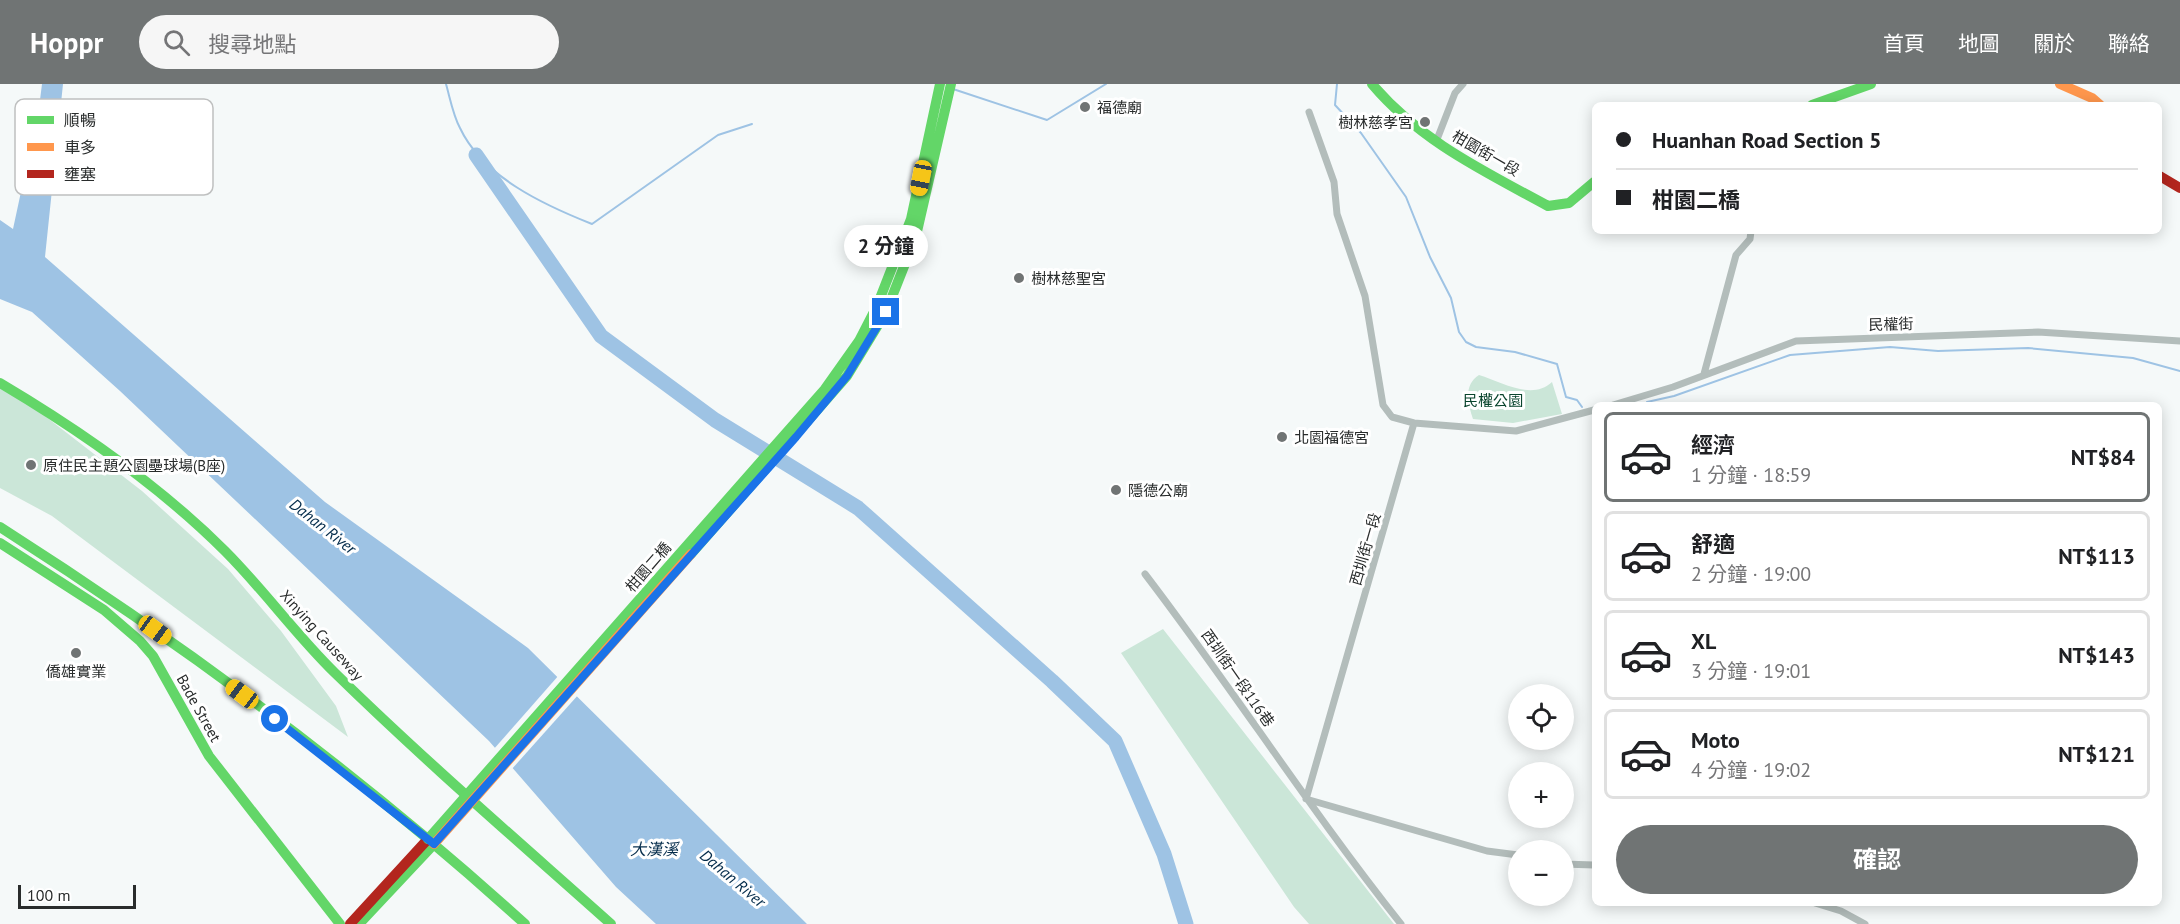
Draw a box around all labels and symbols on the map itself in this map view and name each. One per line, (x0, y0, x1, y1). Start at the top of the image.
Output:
place label: 福德廟 (1097, 98, 1142, 117)
legend (15, 99, 213, 195)
marker: 福德廟 (1078, 100, 1092, 114)
text: 順暢 (64, 110, 96, 130)
place label: 樹林慈孝宮 (1338, 113, 1413, 132)
marker: 樹林慈孝宮 (1418, 115, 1432, 129)
street label: 柑園街一段 (1449, 126, 1523, 180)
text: 車多 (64, 137, 96, 157)
car (909, 159, 933, 197)
text: 壅塞 (64, 164, 96, 184)
callout: 2 分鐘 (844, 225, 928, 267)
place label: 樹林慈聖宮 (1031, 269, 1106, 288)
marker: 樹林慈聖宮 (1012, 271, 1026, 285)
route end (872, 298, 899, 325)
street label: 民權街 (1868, 314, 1914, 334)
park label: 民權公園 (1463, 391, 1523, 410)
place label: 北園福德宮 (1294, 428, 1369, 447)
marker: 北園福德宮 (1275, 430, 1289, 444)
place label: 原住民主題公園壘球場(B座) (43, 456, 225, 475)
marker: 原住民主題公園壘球場(B座) (24, 458, 38, 472)
place label: 隱德公廟 (1128, 481, 1188, 500)
marker: 隱德公廟 (1109, 483, 1123, 497)
water label: Dahan River (286, 494, 362, 559)
street label: 西圳街一段 (1346, 510, 1384, 588)
street label: 柑園二橋 (621, 538, 675, 596)
street label: Xinying Causeway (276, 586, 368, 684)
car (135, 612, 175, 648)
street label: 西圳街一段116巷 (1197, 626, 1279, 730)
marker: 僑雄實業 (69, 646, 83, 660)
place label: 僑雄實業 (46, 662, 106, 681)
street label: Bade Street (173, 671, 225, 745)
car (222, 676, 262, 712)
route start (261, 705, 288, 732)
water label: 大漢溪 (630, 839, 680, 859)
water label: Dahan River (696, 845, 771, 912)
scale bar (18, 882, 136, 910)

